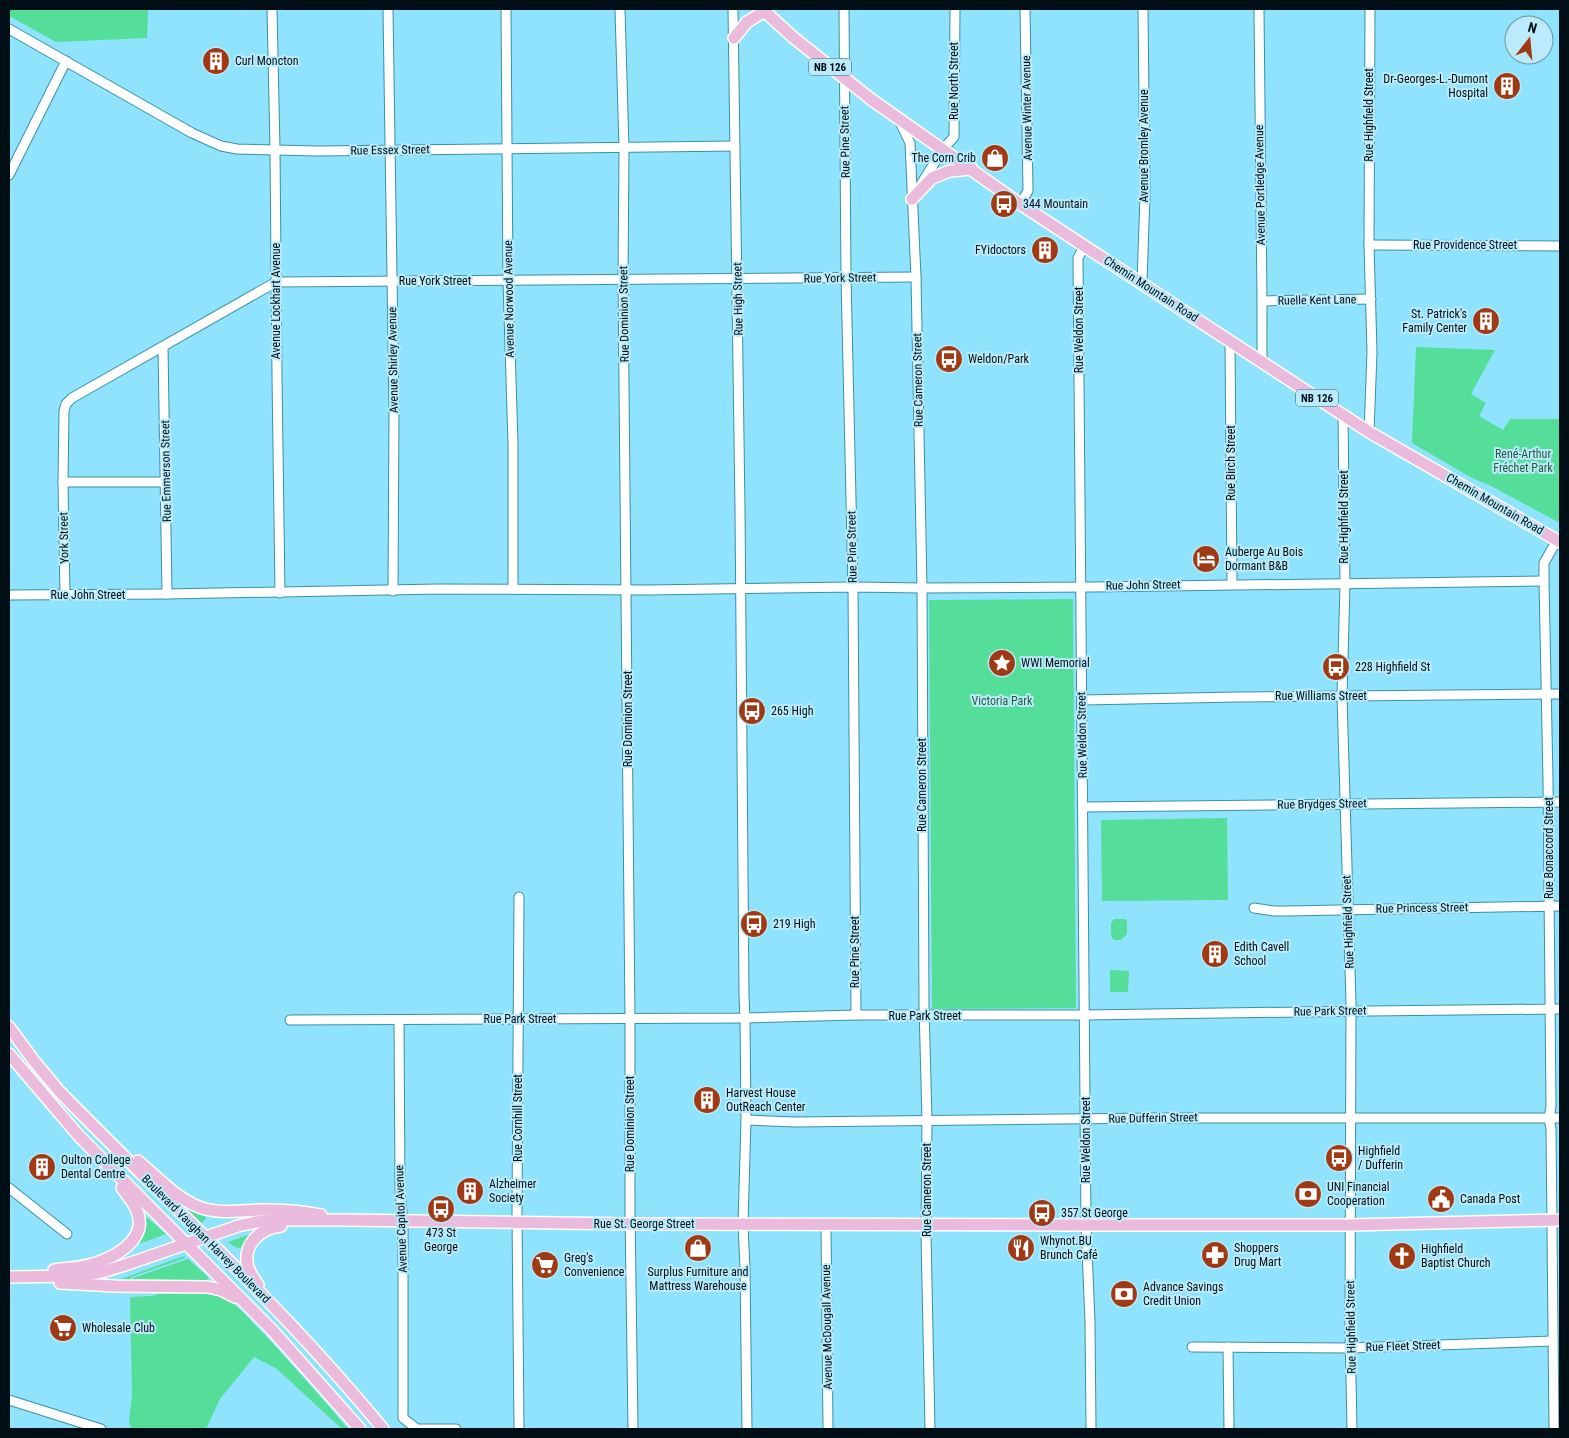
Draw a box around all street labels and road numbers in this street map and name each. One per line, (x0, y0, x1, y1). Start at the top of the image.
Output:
street label: Rue North Street (947, 41, 961, 120)
street label: Avenue Winter Avenue (1019, 55, 1035, 161)
road number: NB 126 (809, 58, 851, 76)
street label: Rue Highfield Street (1362, 68, 1376, 162)
street label: Avenue Bromley Avenue (1137, 89, 1151, 203)
street label: Rue Pine Street (837, 105, 853, 178)
street label: Avenue Portledge Avenue (1252, 124, 1268, 245)
street label: Rue Essex Street (350, 142, 430, 158)
street label: Rue Providence Street (1413, 238, 1517, 252)
street label: Avenue Norwood Avenue (501, 240, 517, 358)
street label: Avenue Lockhart Avenue (269, 242, 283, 359)
street label: Chemin Mountain Road (1101, 253, 1201, 325)
street label: Rue High Street (730, 262, 746, 336)
street label: Rue Dominion Street (616, 265, 632, 362)
street label: Rue York Street (804, 270, 877, 286)
street label: Rue York Street (399, 274, 472, 288)
street label: Rue Weldon Street (1072, 286, 1086, 373)
street label: Ruelle Kent Lane (1278, 292, 1357, 308)
street label: Avenue Shirley Avenue (385, 306, 401, 413)
street label: Rue Cameron Street (910, 332, 926, 427)
road number: NB 126 (1296, 389, 1338, 406)
street label: Rue Emmerson Street (158, 419, 174, 522)
street label: Rue Birch Street (1224, 425, 1238, 501)
street label: Rue Highfield Street (1337, 470, 1351, 564)
street label: Chemin Mountain Road (1444, 470, 1546, 538)
street label: Rue Pine Street (844, 510, 860, 583)
street label: York Street (57, 511, 71, 564)
street label: Rue John Street (1105, 577, 1181, 593)
street label: Rue John Street (51, 588, 126, 602)
street label: Rue Dominion Street (621, 670, 635, 767)
street label: Rue Williams Street (1275, 689, 1367, 703)
street label: Rue Weldon Street (1074, 691, 1090, 778)
street label: Rue Cameron Street (915, 738, 929, 832)
street label: Rue Brydges Street (1277, 796, 1367, 812)
street label: Rue Bonaccord Street (1542, 796, 1556, 899)
street label: Rue Highfield Street (1339, 875, 1357, 969)
street label: Rue Princess Street (1376, 900, 1469, 916)
street label: Rue Pine Street (848, 915, 862, 988)
street label: Rue Park Street (1293, 1003, 1367, 1019)
street label: Rue Park Street (889, 1009, 962, 1023)
street label: Rue Park Street (484, 1012, 557, 1026)
street label: Rue Cornhill Street (511, 1074, 525, 1162)
street label: Rue Dominion Street (623, 1075, 637, 1172)
street label: Rue Weldon Street (1079, 1096, 1093, 1183)
street label: Rue Dufferin Street (1108, 1110, 1198, 1126)
street label: Rue Cameron Street (920, 1143, 934, 1237)
street label: Avenue Capitol Avenue (392, 1164, 410, 1273)
street label: Boulevard Vaughan Harvey Boulevard (139, 1172, 273, 1306)
street label: Rue St. George Street (594, 1217, 695, 1231)
street label: Avenue McDougall Avenue (819, 1264, 835, 1390)
street label: Rue Highfield Street (1343, 1280, 1359, 1374)
street label: Rue Fleet Street (1365, 1338, 1441, 1354)

